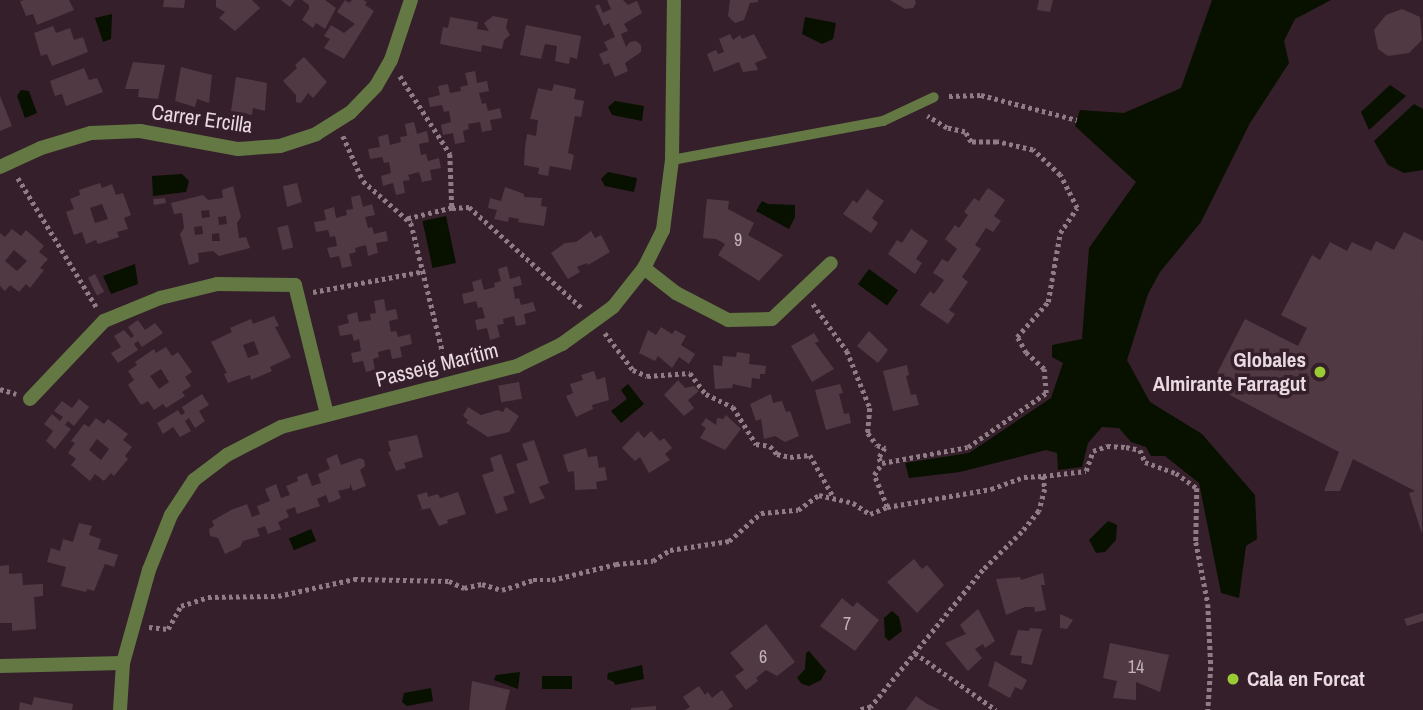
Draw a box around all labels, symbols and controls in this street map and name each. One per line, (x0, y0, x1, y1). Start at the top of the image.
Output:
street label: Carrer Ercilla (150, 99, 254, 139)
house number: 9 (734, 229, 742, 251)
street label: Passeig Marítim (373, 338, 501, 392)
place label: Globales Almirante Farragut (1153, 347, 1306, 397)
marker: Globales Almirante Farragut (1312, 364, 1328, 380)
house number: 7 (843, 613, 851, 635)
house number: 6 (759, 646, 767, 668)
house number: 14 (1128, 656, 1144, 678)
place label: Cala en Forcat (1247, 666, 1365, 692)
marker: Cala en Forcat (1225, 671, 1241, 687)

